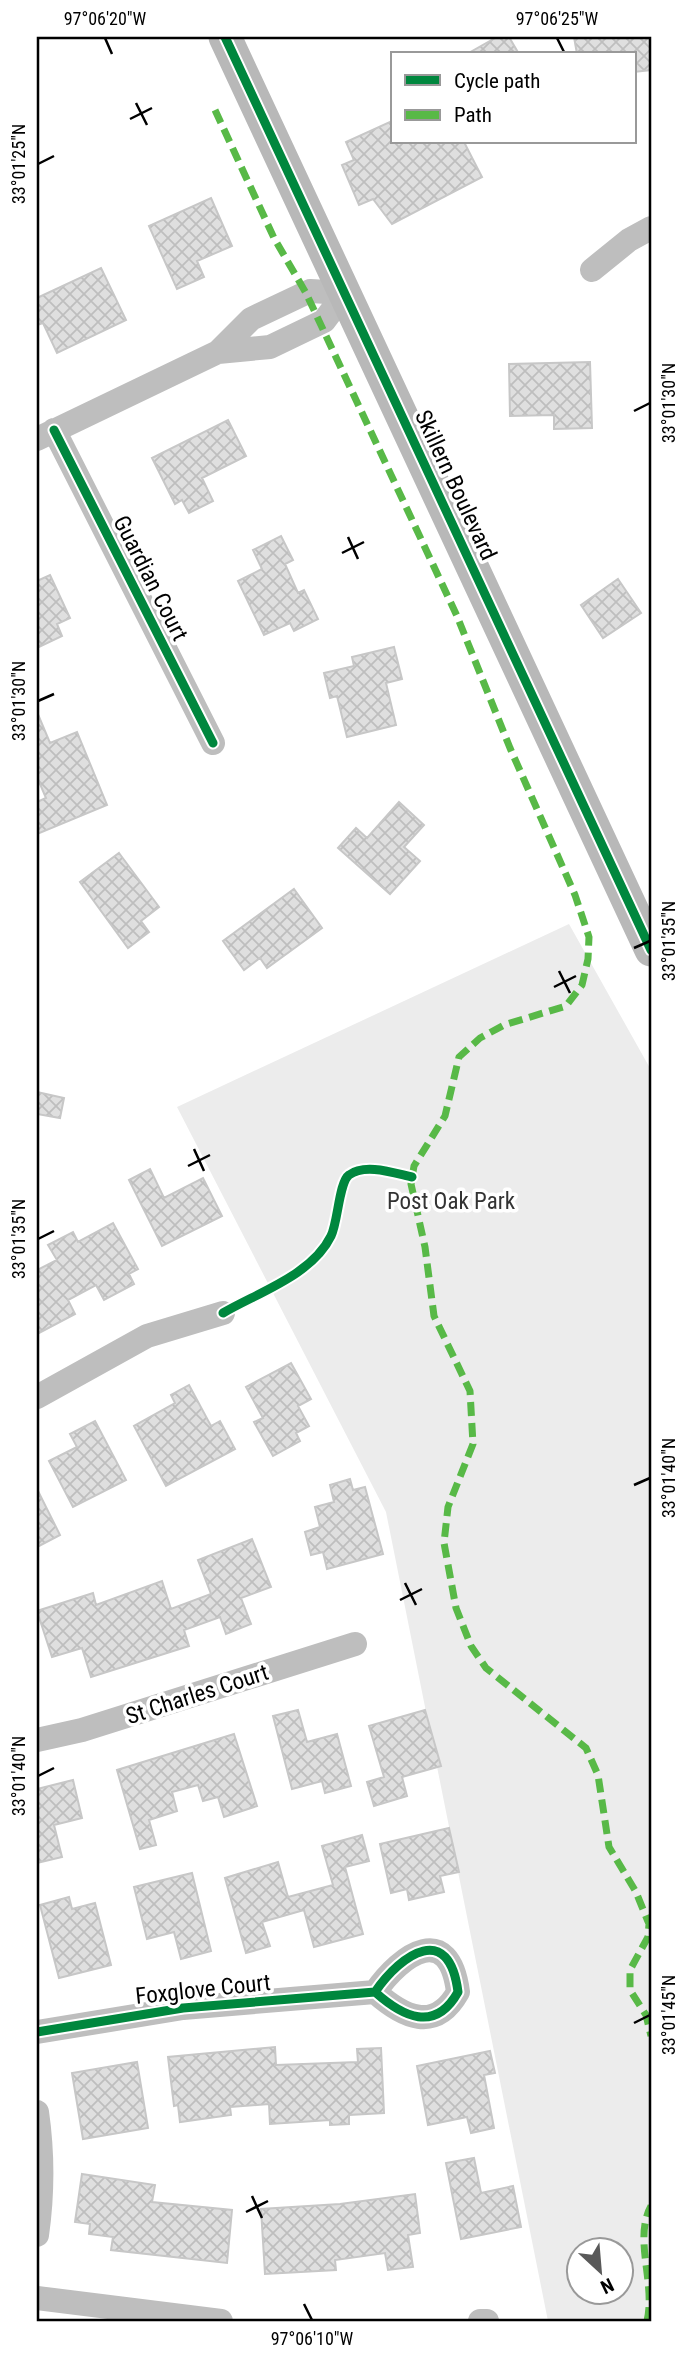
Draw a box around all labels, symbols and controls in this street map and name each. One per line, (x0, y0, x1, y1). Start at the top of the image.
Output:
text: 97°06'20"W (64, 8, 147, 29)
text: 97°06'25"W (516, 8, 599, 29)
legend (391, 52, 636, 144)
text: Cycle path (454, 69, 540, 93)
text: Path (454, 103, 492, 127)
text: 33°01'25"N (8, 124, 29, 204)
text: 33°01'30"N (658, 363, 679, 443)
street label: Skillern Boulevard (409, 406, 502, 564)
street label: Guardian Court (107, 511, 194, 645)
text: 33°01'30"N (8, 661, 29, 741)
text: 33°01'35"N (658, 901, 679, 981)
park label: Post Oak Park (387, 1188, 516, 1215)
text: 33°01'35"N (8, 1199, 29, 1279)
text: 33°01'40"N (658, 1438, 679, 1518)
street label: St Charles Court (123, 1659, 272, 1730)
text: 33°01'40"N (8, 1736, 29, 1816)
street label: Foxglove Court (134, 1969, 272, 2010)
text: 33°01'45"N (658, 1975, 679, 2055)
north arrow (566, 2236, 636, 2306)
text: N (597, 2273, 618, 2299)
text: 97°06'10"W (271, 2328, 354, 2349)

